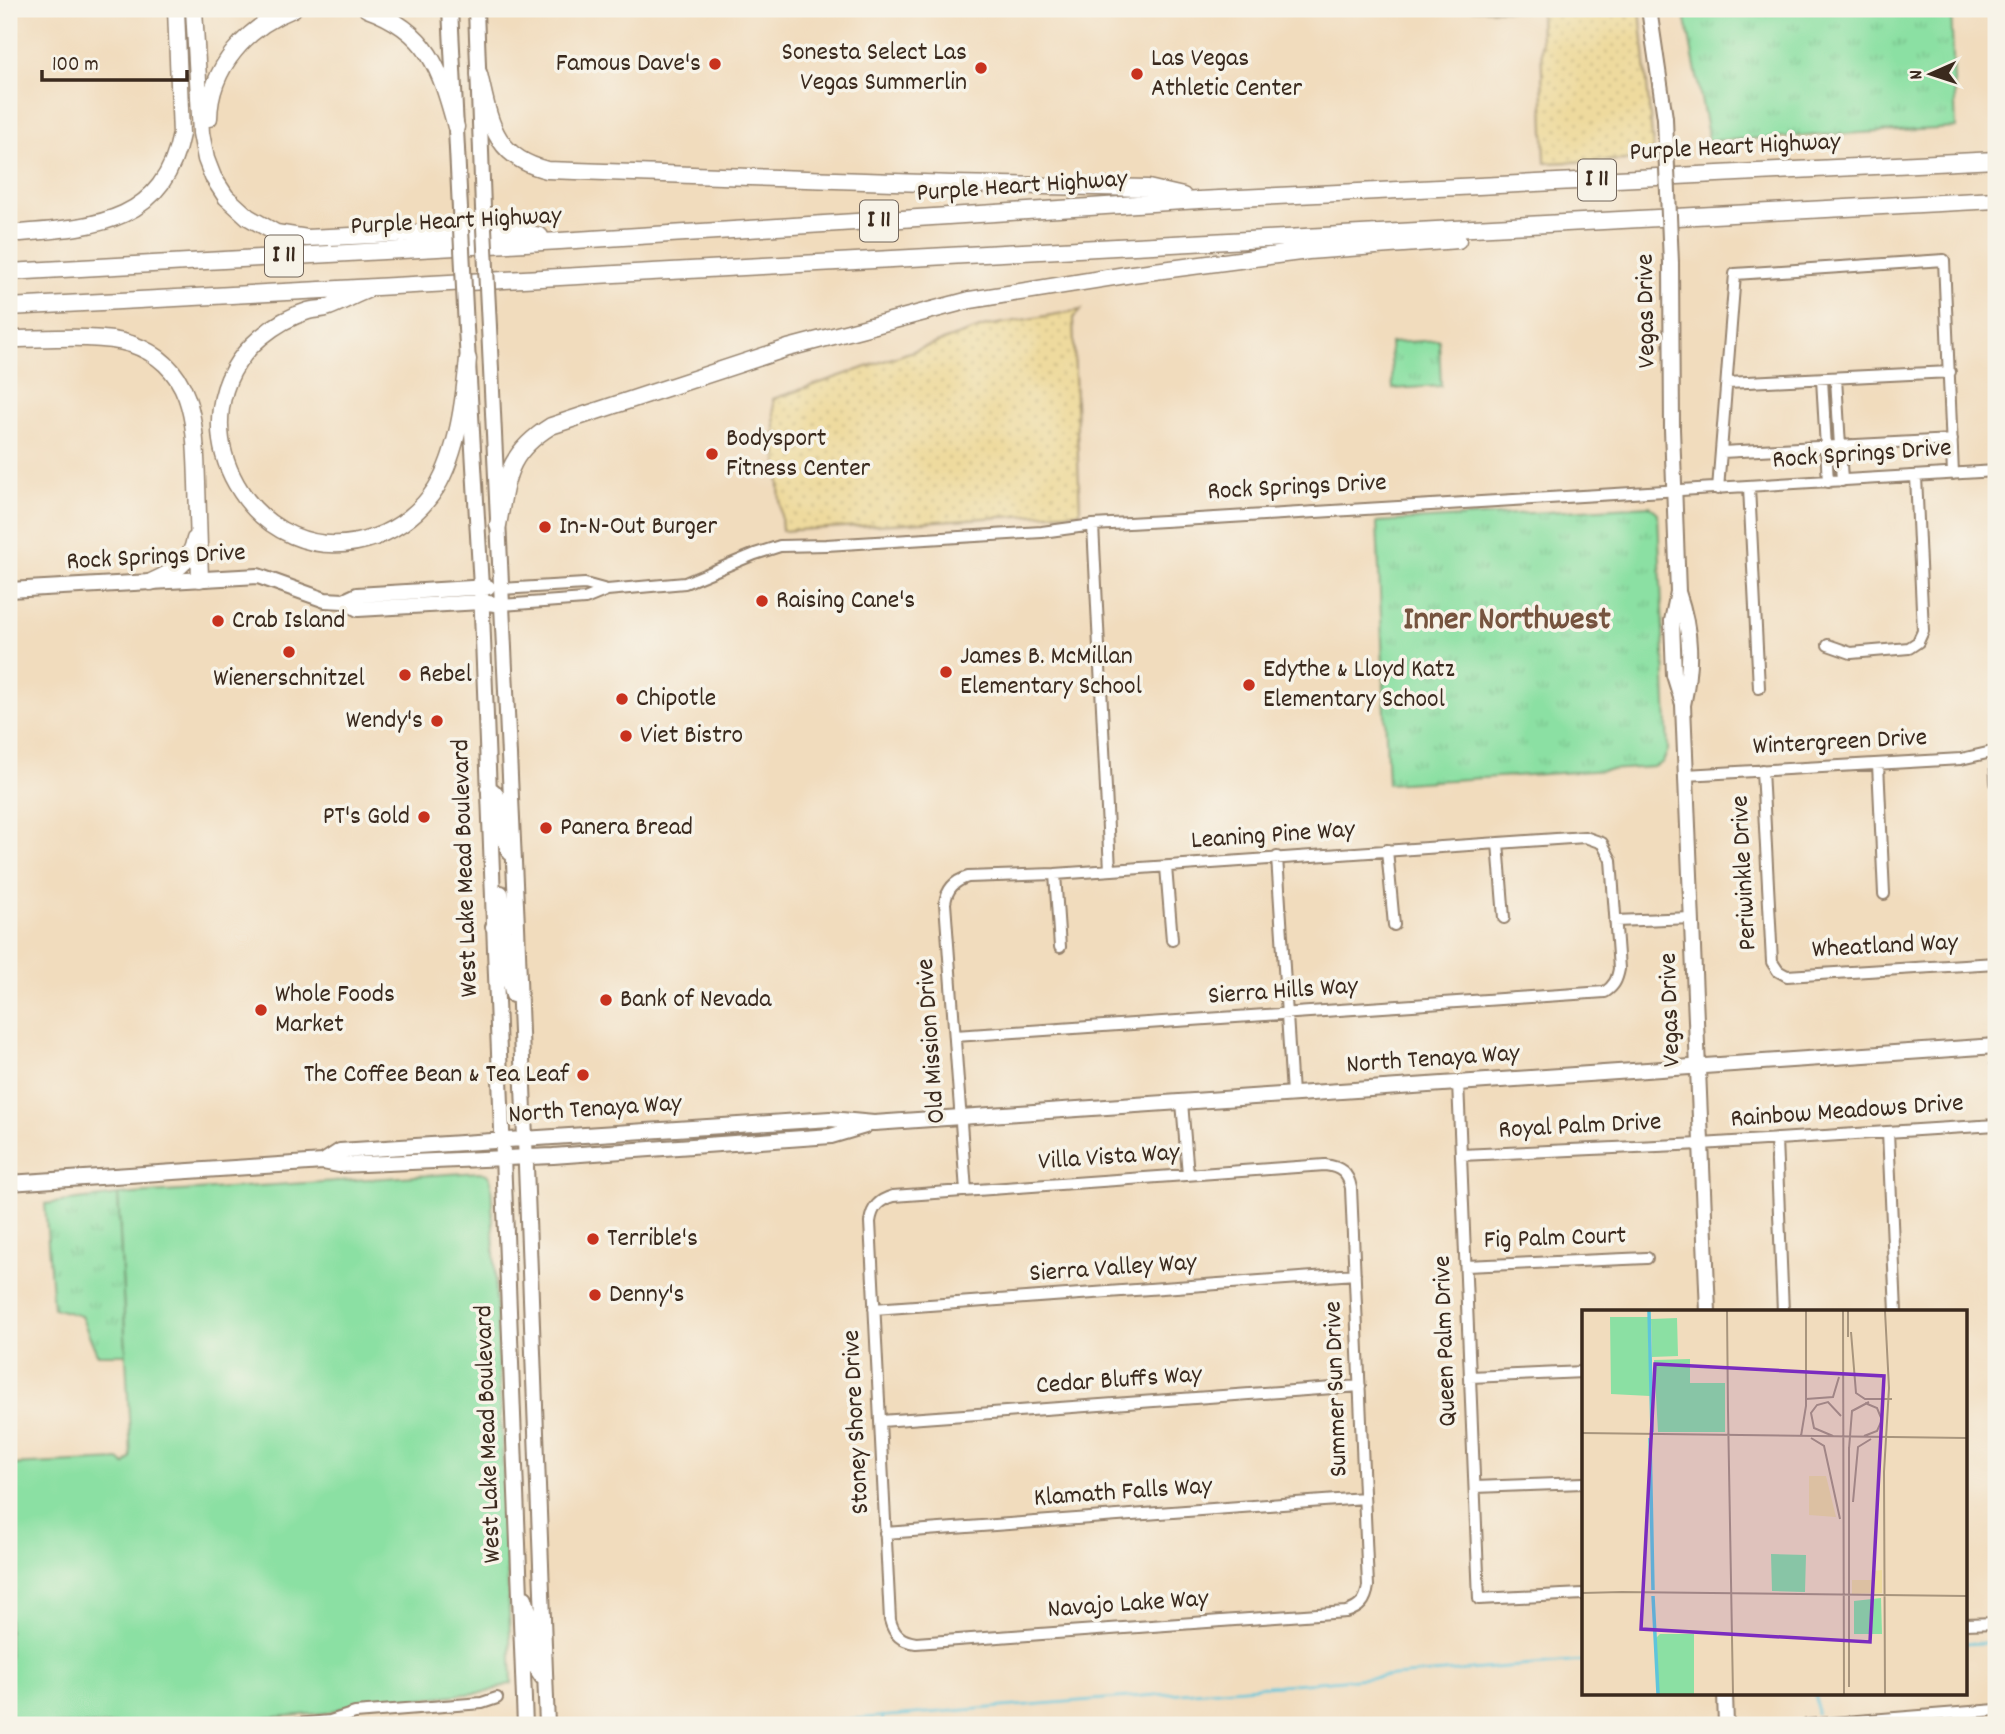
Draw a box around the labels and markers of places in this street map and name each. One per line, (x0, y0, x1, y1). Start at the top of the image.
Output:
place label: Sonesta Select Las Vegas Summerlin (782, 35, 967, 102)
place label: Las Vegas Athletic Center (1151, 41, 1302, 108)
place label: Famous Dave's (556, 46, 701, 83)
marker: Famous Dave's (707, 56, 723, 72)
marker: Sonesta Select Las Vegas Summerlin (973, 60, 989, 76)
marker: Las Vegas Athletic Center (1129, 66, 1145, 82)
place label: Bodysport Fitness Center (726, 421, 871, 488)
marker: Bodysport Fitness Center (704, 446, 720, 462)
place label: In-N-Out Burger (559, 509, 717, 546)
marker: In-N-Out Burger (537, 519, 553, 535)
place label: Raising Cane's (776, 583, 915, 620)
marker: Raising Cane's (754, 593, 770, 609)
place label: Crab Island (232, 603, 346, 640)
marker: Crab Island (210, 613, 226, 629)
place label: James B. McMillan Elementary School (960, 639, 1142, 706)
marker: Wienerschnitzel (281, 644, 297, 660)
place label: Edythe & Lloyd Katz Elementary School (1263, 652, 1455, 719)
place label: Rebel (419, 657, 472, 694)
place label: Wienerschnitzel (213, 661, 365, 698)
marker: James B. McMillan Elementary School (938, 664, 954, 680)
marker: Rebel (397, 667, 413, 683)
marker: Edythe & Lloyd Katz Elementary School (1241, 677, 1257, 693)
place label: Chipotle (636, 681, 716, 718)
marker: Chipotle (614, 691, 630, 707)
place label: Wendy's (346, 703, 423, 740)
marker: Wendy's (429, 713, 445, 729)
place label: Viet Bistro (640, 718, 743, 755)
marker: Viet Bistro (618, 728, 634, 744)
place label: PT's Gold (323, 799, 410, 836)
marker: PT's Gold (416, 809, 432, 825)
place label: Panera Bread (560, 810, 693, 847)
marker: Panera Bread (538, 820, 554, 836)
place label: Whole Foods Market (275, 977, 395, 1044)
place label: Bank of Nevada (620, 982, 772, 1019)
marker: Bank of Nevada (598, 992, 614, 1008)
marker: Whole Foods Market (253, 1002, 269, 1018)
place label: The Coffee Bean & Tea Leaf (304, 1057, 570, 1094)
marker: The Coffee Bean & Tea Leaf (575, 1067, 591, 1083)
place label: Terrible's (607, 1221, 698, 1258)
marker: Terrible's (585, 1231, 601, 1247)
place label: Denny's (609, 1277, 684, 1314)
marker: Denny's (587, 1287, 603, 1303)

